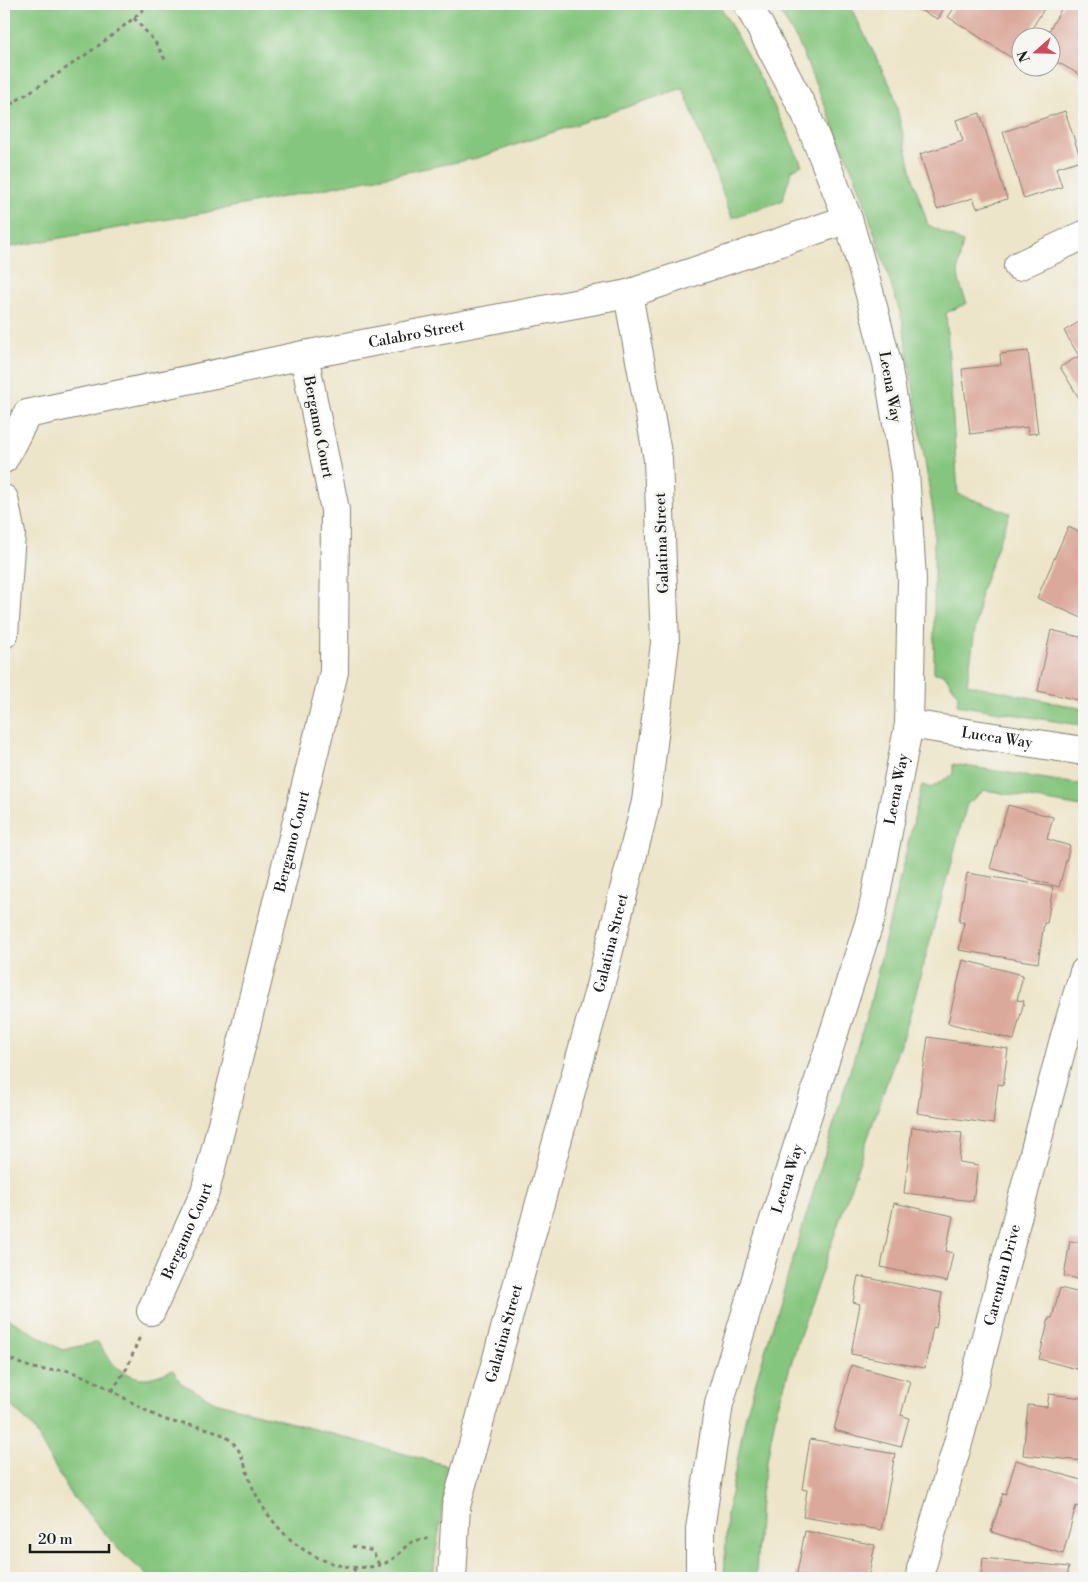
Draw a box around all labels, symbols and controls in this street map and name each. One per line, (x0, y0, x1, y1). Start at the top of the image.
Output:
north arrow (1010, 28, 1060, 78)
text: N (1014, 48, 1035, 64)
street label: Calabro Street (367, 315, 466, 352)
street label: Leena Way (874, 350, 906, 425)
street label: Bergamo Court (299, 373, 337, 481)
street label: Galatina Street (651, 491, 673, 594)
street label: Lucca Way (960, 723, 1035, 753)
street label: Leena Way (880, 751, 913, 826)
street label: Bergamo Court (270, 788, 314, 895)
street label: Galatina Street (589, 891, 632, 994)
street label: Leena Way (767, 1141, 808, 1216)
street label: Bergamo Court (157, 1180, 217, 1283)
street label: Carentan Drive (980, 1222, 1025, 1328)
street label: Galatina Street (481, 1282, 527, 1385)
scale bar (30, 1522, 109, 1554)
text: 20 m (38, 1530, 73, 1549)

